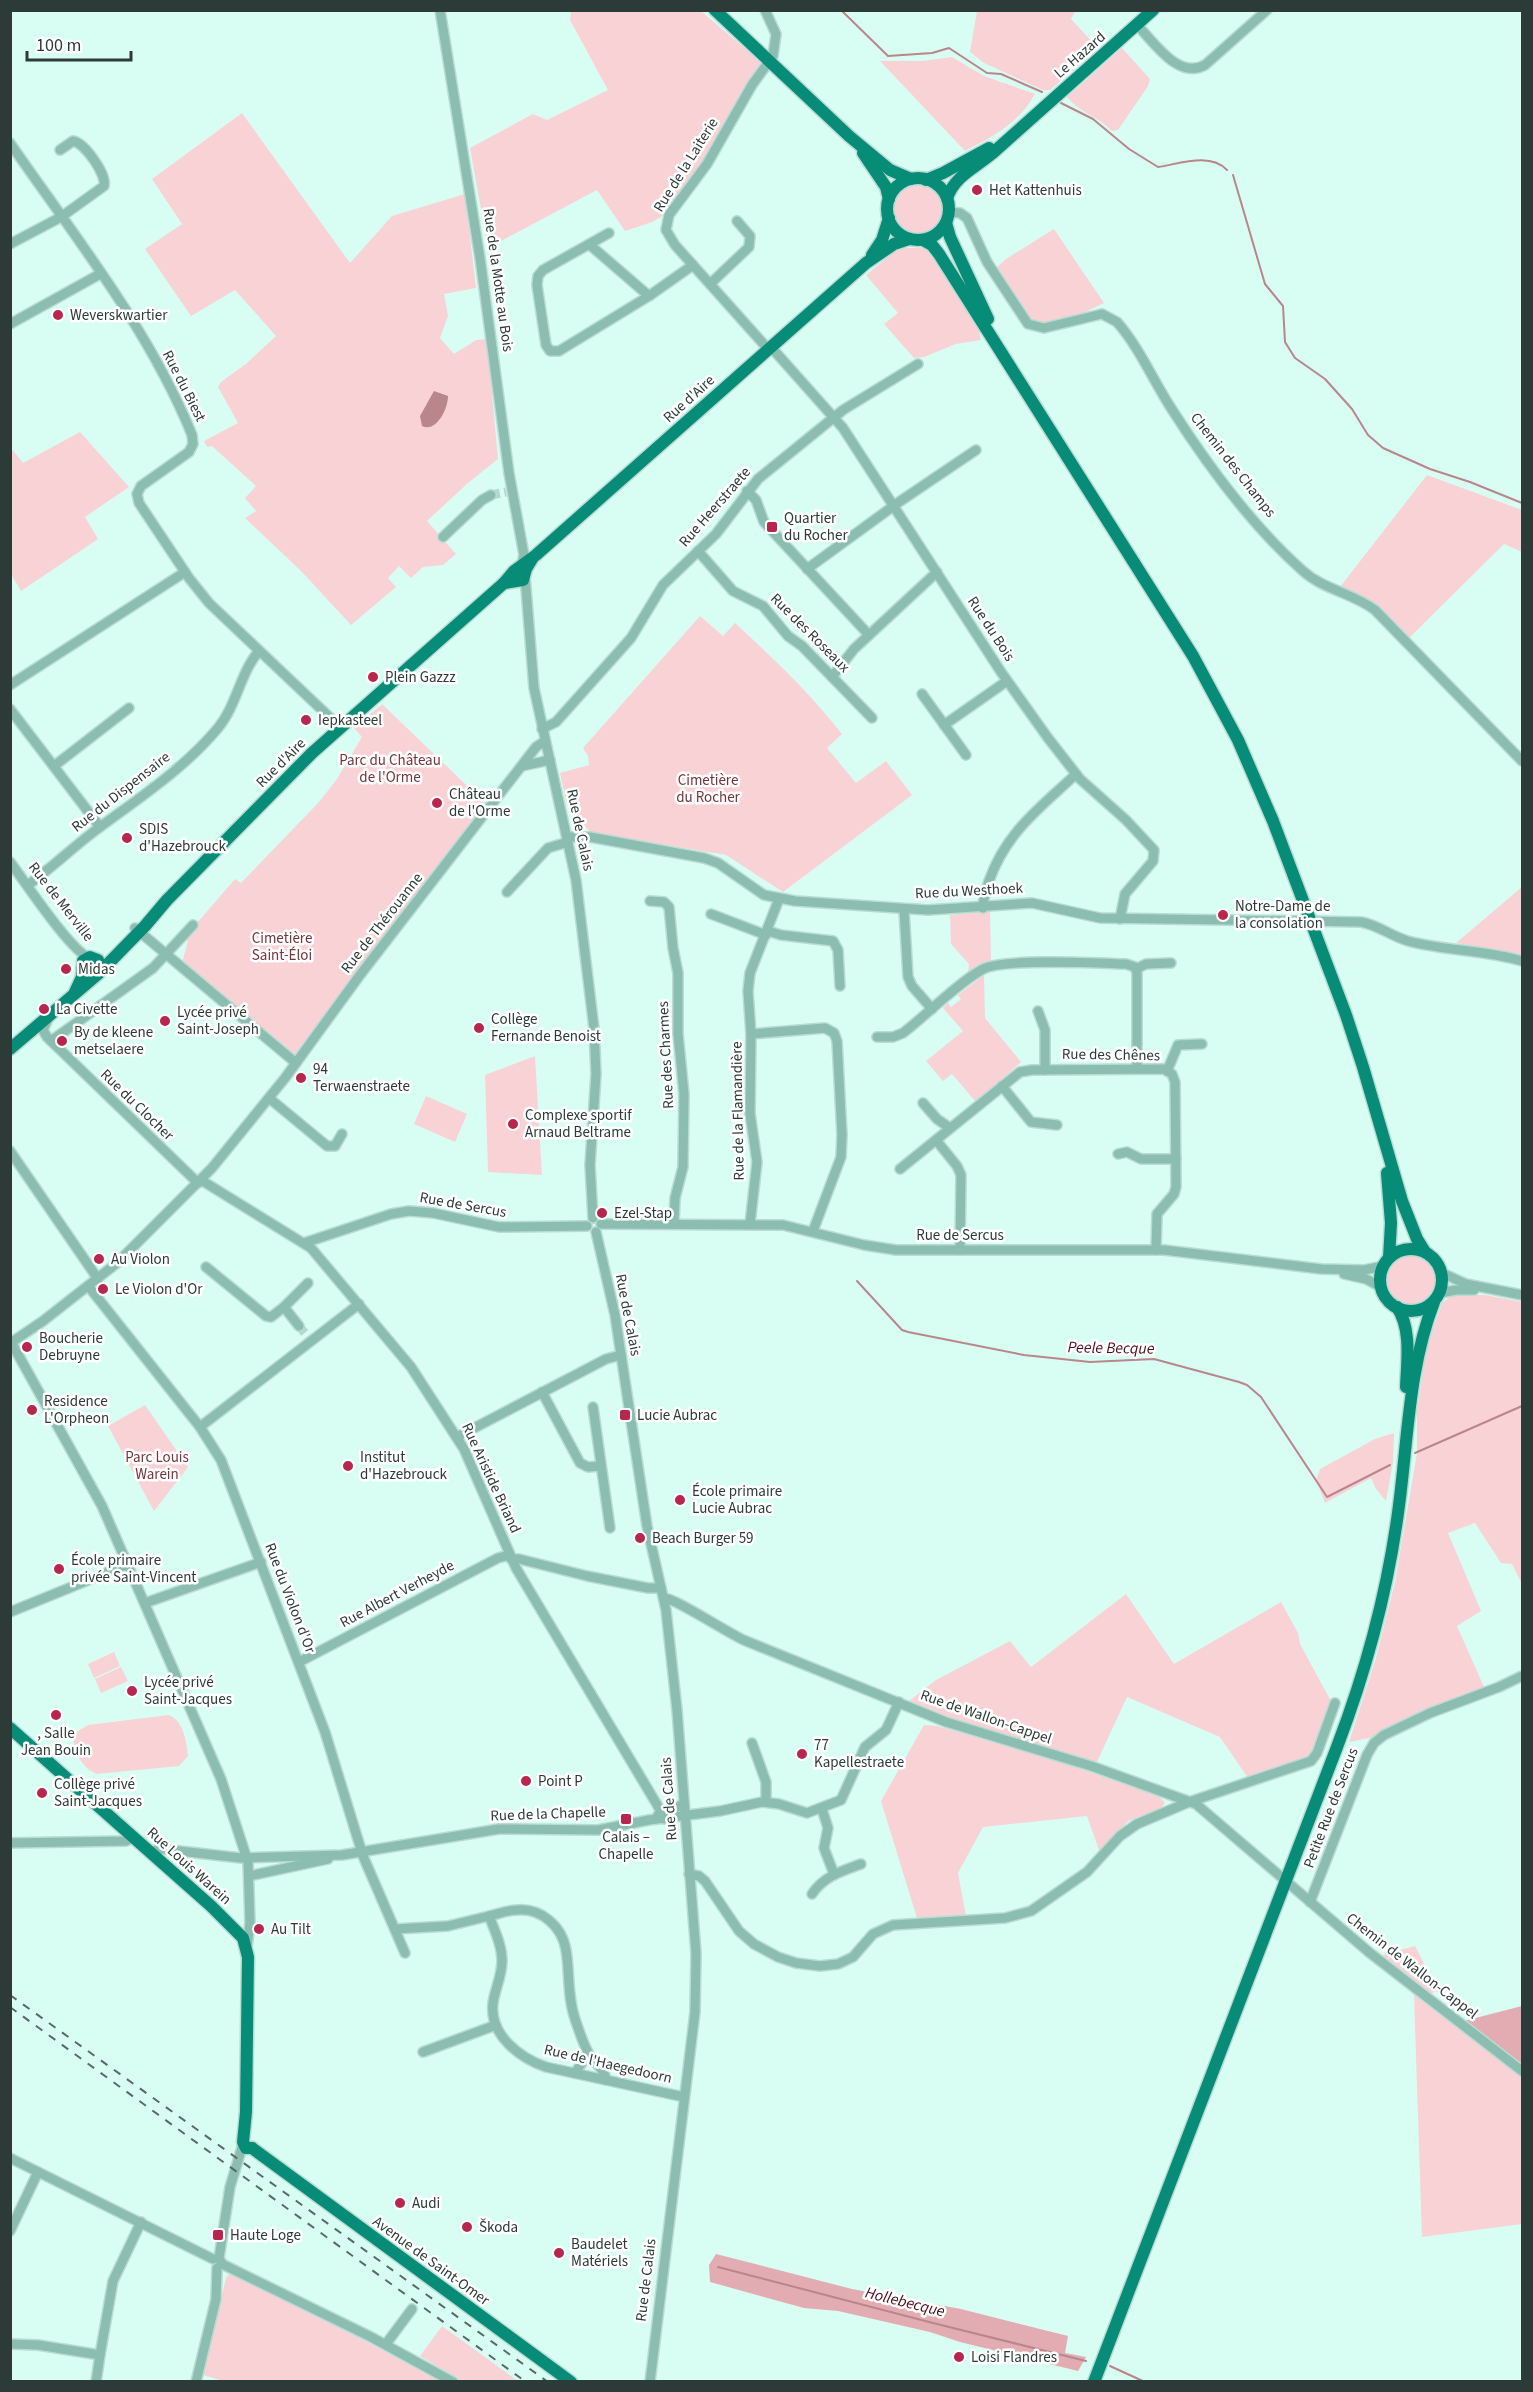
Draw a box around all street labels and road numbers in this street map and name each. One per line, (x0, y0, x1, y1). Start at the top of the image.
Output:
street label: Le Hazard (1050, 27, 1110, 83)
street label: Rue de la Laiterie (649, 114, 723, 216)
street label: Rue de la Motte au Bois (478, 207, 518, 353)
street label: Rue du Biest (157, 347, 211, 425)
street label: Rue d'Aire (659, 370, 719, 428)
street label: Chemin des Champs (1185, 408, 1281, 522)
street label: Rue Heerstraete (674, 462, 756, 552)
street label: Rue des Roseaux (766, 589, 855, 678)
street label: Rue du Bois (962, 592, 1020, 666)
street label: Rue d'Aire (251, 733, 311, 793)
street label: Rue du Dispensaire (67, 747, 175, 837)
street label: Rue de Calais (561, 787, 599, 873)
street label: Rue de Merville (23, 858, 99, 946)
street label: Rue de Thérouanne (336, 868, 428, 978)
street label: Rue du Westhoek (914, 878, 1024, 904)
street label: Rue des Charmes (653, 1001, 679, 1109)
street label: Rue de la Flamandière (726, 1041, 750, 1181)
street label: Rue des Chênes (1062, 1044, 1160, 1066)
street label: Rue du Clocher (96, 1065, 179, 1146)
street label: Rue de Sercus (418, 1187, 508, 1223)
street label: Rue de Sercus (916, 1225, 1004, 1246)
street label: Rue de Calais (610, 1272, 646, 1358)
street label: Rue Aristide Briand (456, 1419, 526, 1537)
street label: Rue du Violon d'Or (259, 1540, 321, 1657)
street label: Rue Albert Verheyde (336, 1555, 458, 1633)
street label: Rue de Wallon-Cappel (917, 1685, 1055, 1749)
street label: Petite Rue de Sercus (1298, 1745, 1364, 1871)
street label: Rue de Calais (656, 1757, 682, 1841)
street label: Rue de la Chapelle (490, 1801, 606, 1827)
street label: Rue Louis Warein (142, 1822, 236, 1910)
street label: Chemin de Wallon-Cappel (1342, 1908, 1482, 2024)
street label: Rue de l'Haegedoorn (542, 2039, 674, 2089)
street label: Avenue de Saint-Omer (368, 2211, 494, 2311)
street label: Rue de Calais (630, 2237, 662, 2323)

